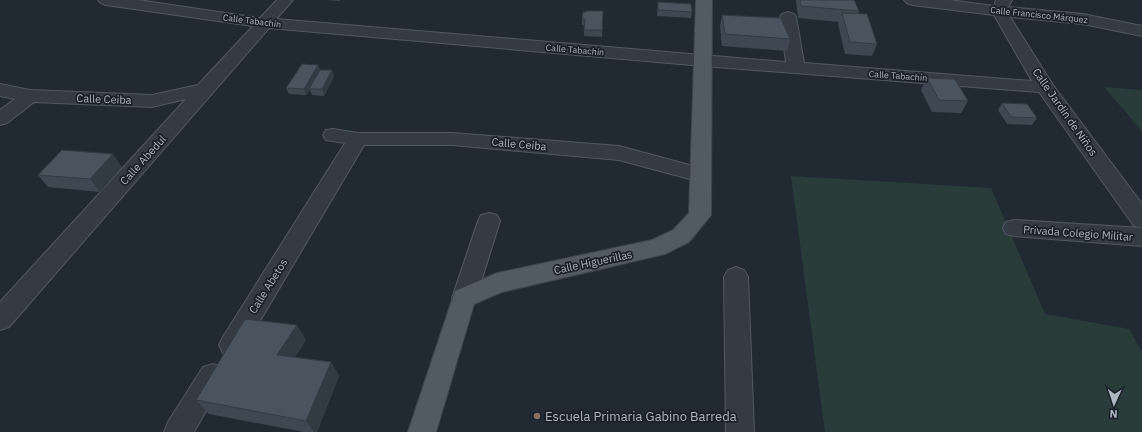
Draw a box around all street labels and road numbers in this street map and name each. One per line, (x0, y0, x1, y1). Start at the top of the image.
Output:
street label: Calle Francisco Márquez (990, 4, 1088, 25)
street label: Calle Tabachín (222, 11, 282, 30)
street label: Calle Tabachín (545, 41, 605, 58)
street label: Calle Jardín de Niños (1029, 65, 1101, 159)
street label: Calle Tabachín (868, 68, 928, 83)
street label: Calle Ceiba (76, 91, 132, 107)
street label: Calle Abedul (117, 132, 169, 188)
street label: Calle Ceiba (491, 135, 547, 153)
street label: Privada Colegio Militar (1023, 222, 1133, 244)
street label: Calle Higuerillas (553, 247, 633, 277)
street label: Calle Abetos (246, 256, 290, 316)

